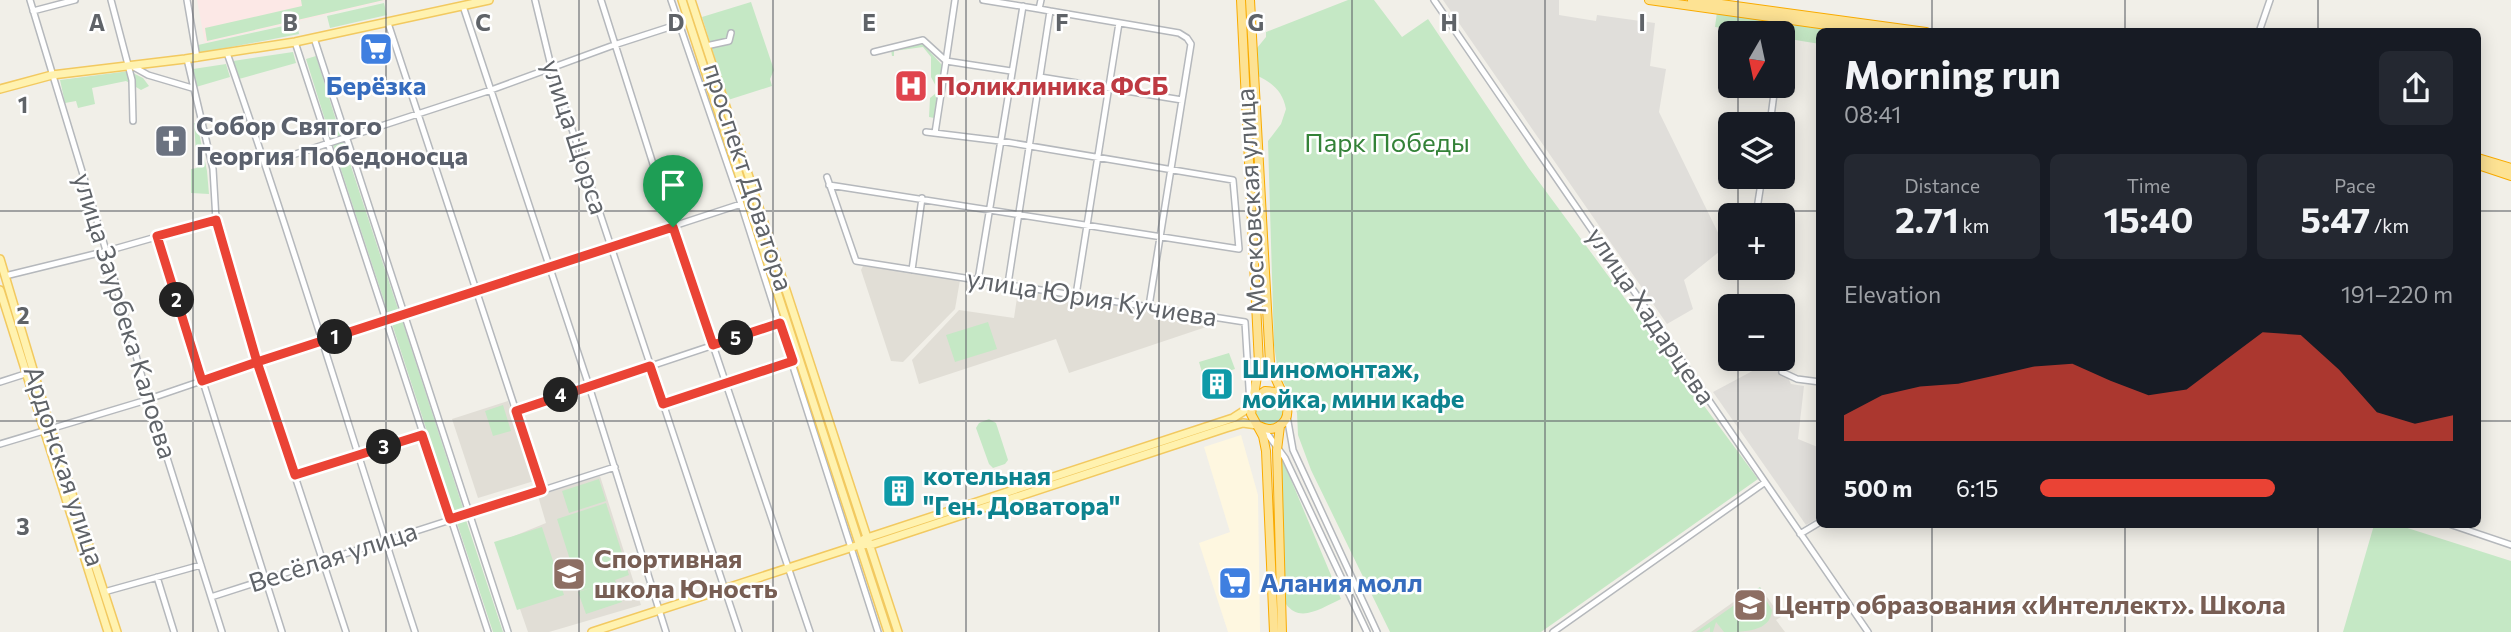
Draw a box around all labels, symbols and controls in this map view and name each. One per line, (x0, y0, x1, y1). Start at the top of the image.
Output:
text: A (89, 8, 106, 36)
text: B (282, 8, 298, 36)
text: C (475, 8, 491, 36)
text: D (668, 8, 685, 36)
text: E (862, 8, 876, 36)
text: F (1055, 8, 1069, 36)
text: G (1248, 8, 1264, 36)
text: H (1440, 8, 1458, 36)
text: I (1638, 8, 1646, 36)
north arrow (1718, 21, 1796, 98)
map controls (1718, 21, 1795, 371)
supermarket icon: Берёзка (357, 30, 395, 68)
text: Morning run (1844, 50, 2061, 97)
button: share (2379, 51, 2453, 125)
street label: улица Щорса (537, 55, 616, 218)
street label: проспект Доватора (698, 59, 801, 294)
hospital icon: Поликлиника ФСБ (892, 67, 930, 105)
place label: Берёзка (326, 69, 426, 100)
place label: Поликлиника ФСБ (936, 69, 1169, 100)
street label: Московская улица (1228, 87, 1271, 315)
text: 1 (18, 90, 28, 118)
text: 08:41 (1844, 100, 1901, 128)
place label: Собор Святого Георгия Победоносца (196, 109, 468, 170)
button: layers (1718, 112, 1795, 189)
church icon: Собор Святого Георгия Победоносца (152, 122, 190, 160)
park label: Парк Победы (1304, 126, 1470, 157)
pin (643, 155, 703, 227)
icon: arrive (654, 166, 692, 204)
street label: улица Заурбека Калоева (68, 169, 185, 462)
text: Distance (1904, 174, 1980, 197)
text: Time (2127, 174, 2170, 197)
text: Pace (2334, 174, 2375, 197)
text: 2.71 (1895, 197, 1959, 240)
text: 15:40 (2103, 197, 2194, 240)
text: 5:47 (2300, 197, 2370, 240)
button: + (1718, 203, 1795, 280)
text: km (1959, 214, 1989, 237)
text: /km (2370, 214, 2409, 237)
street label: улица Хадарцева (1581, 221, 1723, 410)
street label: улица Юрия Кучиева (965, 261, 1219, 332)
text: Elevation (1844, 280, 1941, 308)
text: 191–220 m (2341, 280, 2453, 308)
pin: 2 (160, 282, 194, 318)
text: 2 (171, 288, 182, 311)
button: − (1718, 294, 1795, 371)
text: 2 (16, 301, 30, 329)
pin: 1 (318, 320, 352, 354)
pin: 5 (718, 320, 754, 356)
text: 1 (330, 325, 339, 348)
text: 5 (730, 326, 741, 349)
place label: Шиномонтаж, мойка, мини кафе (1242, 352, 1464, 413)
street label: Ардонская улица (18, 361, 112, 570)
building icon: Шиномонтаж, мойка, мини кафе (1198, 365, 1236, 403)
pin: 4 (544, 378, 578, 412)
text: 4 (555, 383, 566, 406)
pin: 3 (366, 430, 402, 464)
text: 3 (378, 435, 389, 458)
place label: котельная "Ген. Доватора" (923, 459, 1120, 520)
building icon: котельная "Ген. Доватора" (880, 472, 918, 510)
text: 500 m (1844, 474, 1912, 502)
text: 6:15 (1956, 474, 1998, 502)
text: 3 (16, 512, 30, 540)
street label: Весёлая улица (244, 514, 421, 597)
place label: Спортивная школа Юность (594, 542, 778, 603)
school or university icon: Спортивная школа Юность (550, 555, 588, 593)
supermarket icon: Алания молл (1216, 564, 1254, 602)
place label: Алания молл (1260, 566, 1423, 597)
school or university icon: Центр образования «Интеллект». Школа (1731, 586, 1769, 624)
place label: Центр образования «Интеллект». Школа (1774, 588, 2286, 619)

